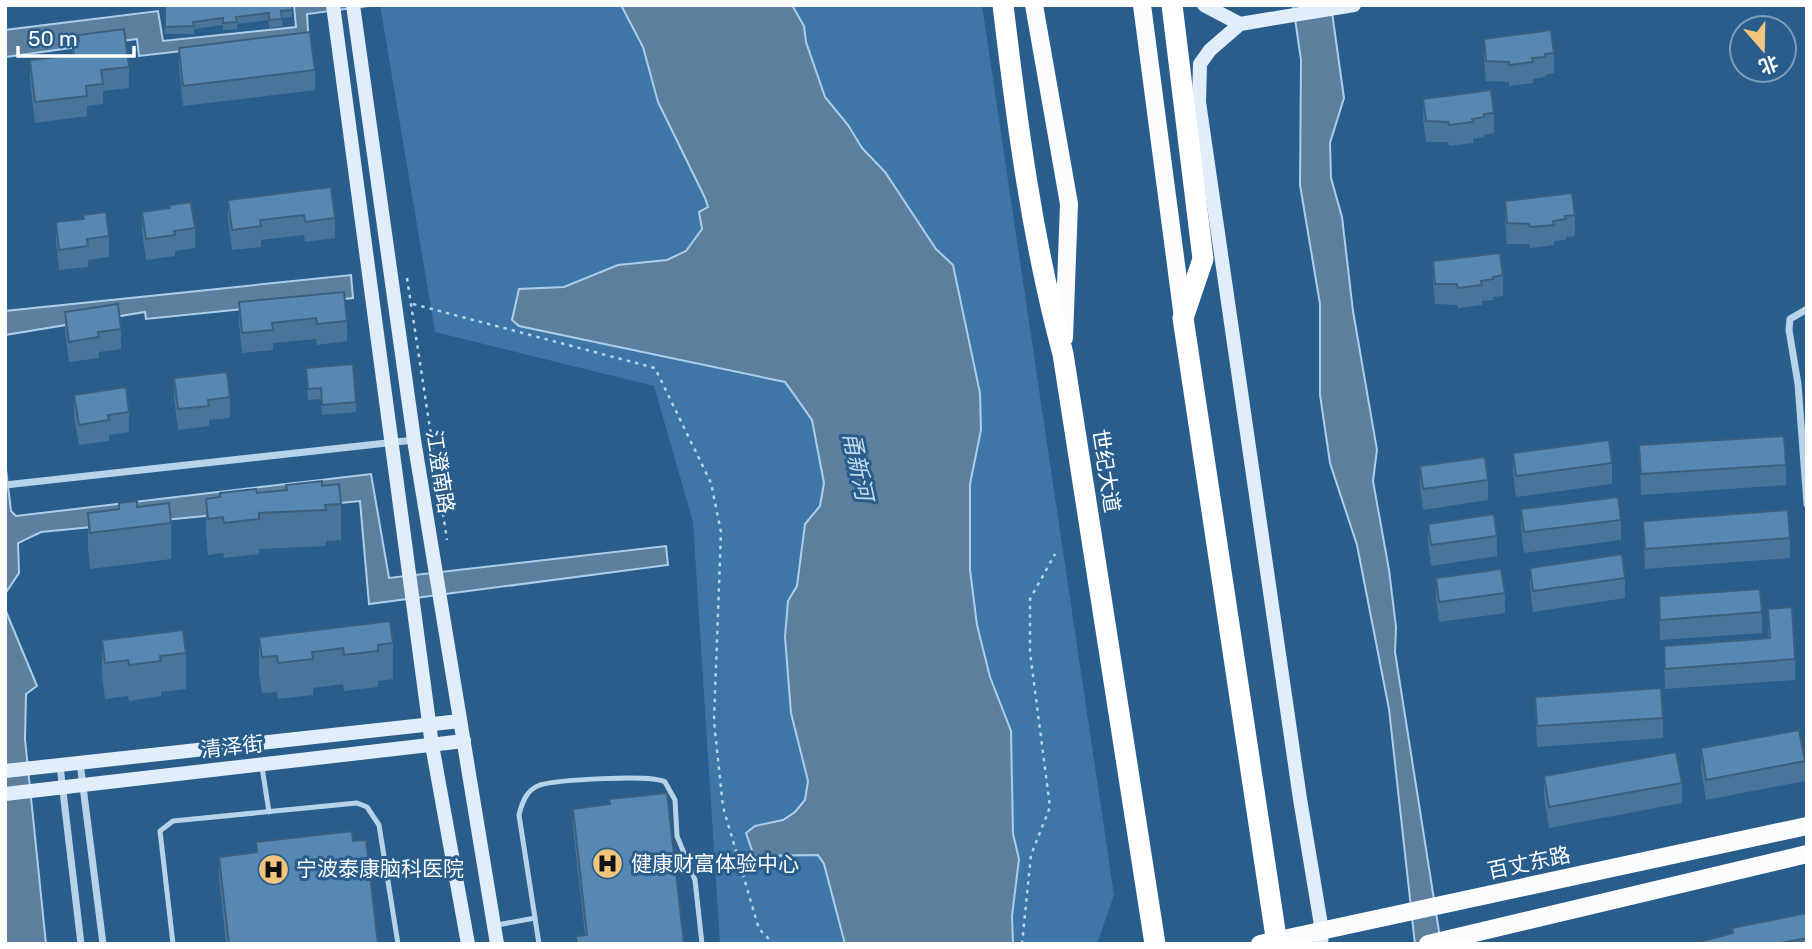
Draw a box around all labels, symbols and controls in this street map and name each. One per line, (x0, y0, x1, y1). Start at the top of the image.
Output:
scale bar (18, 14, 133, 58)
north arrow (1728, 14, 1798, 84)
text: 50 m (28, 26, 78, 51)
text: 北 (1756, 50, 1782, 79)
street label: 世纪大道 (1088, 427, 1125, 514)
street label: 江澄南路 (422, 428, 459, 515)
water label: 甬新河 (837, 429, 880, 507)
street label: 清泽街 (199, 731, 265, 762)
street label: 百丈东路 (1485, 842, 1573, 883)
hospital icon: 健康财富体验中心 (591, 847, 625, 881)
place label: 健康财富体验中心 (631, 851, 799, 876)
hospital icon: 宁波泰康脑科医院 (256, 852, 290, 886)
place label: 宁波泰康脑科医院 (296, 856, 464, 881)

